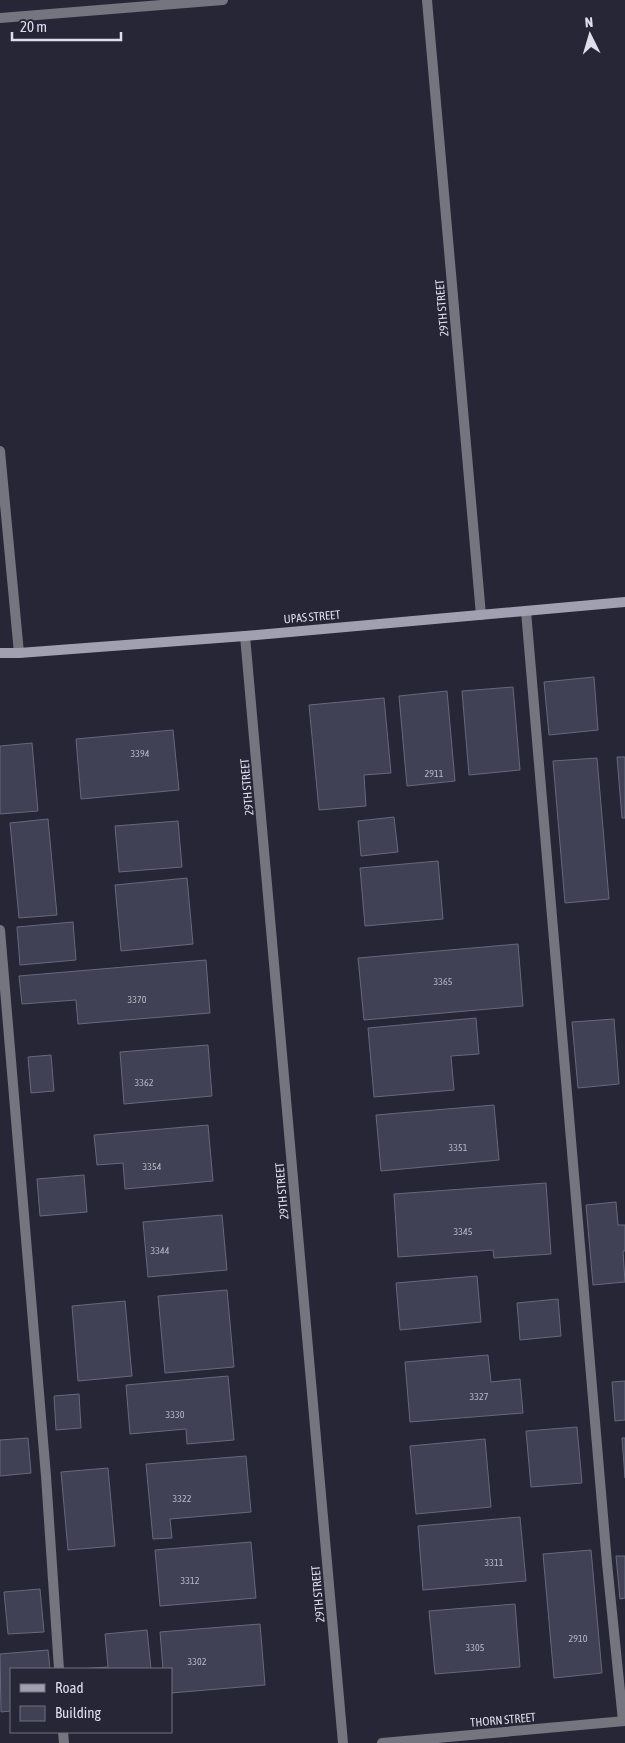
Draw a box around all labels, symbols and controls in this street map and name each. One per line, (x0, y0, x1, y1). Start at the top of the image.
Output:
scale bar (12, 10, 121, 42)
north arrow (565, 10, 615, 60)
text: N (584, 14, 594, 30)
text: 20 m (20, 18, 47, 35)
street label: 29TH STREET (432, 278, 451, 337)
street label: UPAS STREET (283, 607, 342, 626)
house number: 3394 (131, 748, 150, 759)
street label: 29TH STREET (237, 757, 256, 816)
house number: 2911 (425, 768, 444, 779)
house number: 3365 (434, 976, 453, 987)
house number: 3370 (128, 994, 147, 1005)
house number: 3362 (135, 1077, 154, 1088)
house number: 3351 (449, 1142, 468, 1153)
house number: 3354 (143, 1161, 162, 1172)
street label: 29TH STREET (272, 1161, 291, 1220)
house number: 3345 (454, 1226, 473, 1237)
house number: 3344 (151, 1245, 170, 1256)
house number: 3327 (470, 1391, 489, 1402)
house number: 3330 (166, 1409, 185, 1420)
house number: 3322 (173, 1493, 192, 1504)
house number: 3311 (485, 1557, 504, 1568)
street label: 29TH STREET (308, 1564, 327, 1623)
house number: 3312 (181, 1575, 200, 1586)
house number: 2910 (569, 1633, 588, 1644)
house number: 3305 (466, 1642, 485, 1653)
house number: 3302 (188, 1656, 207, 1667)
legend (10, 1668, 172, 1733)
text: Road (55, 1679, 84, 1696)
text: Building (55, 1704, 101, 1721)
street label: THORN STREET (470, 1710, 537, 1730)

